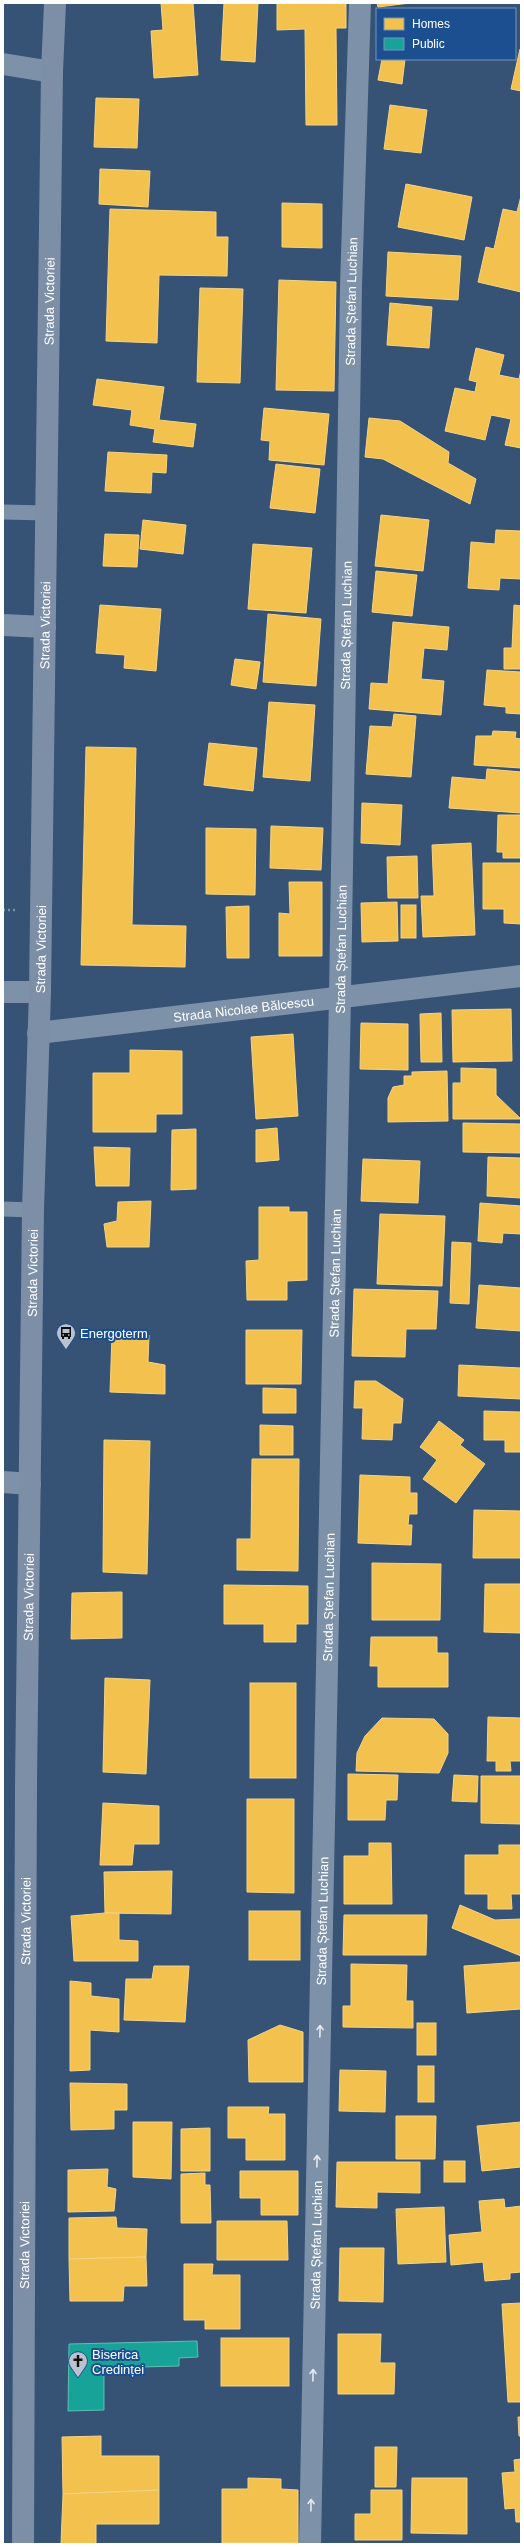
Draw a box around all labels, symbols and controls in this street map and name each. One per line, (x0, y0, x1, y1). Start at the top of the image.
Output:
legend (376, 8, 516, 60)
text: Homes (412, 17, 450, 31)
text: Public (412, 37, 445, 51)
street label: Strada Ștefan Luchian (342, 237, 360, 366)
street label: Strada Victoriei (41, 257, 57, 345)
street label: Strada Ștefan Luchian (337, 561, 354, 690)
street label: Strada Victoriei (37, 581, 53, 669)
street label: Strada Ștefan Luchian (332, 885, 349, 1014)
street label: Strada Victoriei (32, 905, 49, 993)
street label: Strada Nicolae Bălcescu (172, 993, 315, 1024)
street label: Strada Ștefan Luchian (326, 1209, 343, 1338)
street label: Strada Victoriei (24, 1229, 40, 1317)
bus stop icon: Energoterm (55, 1322, 77, 1350)
place label: Energoterm (80, 1326, 148, 1341)
street label: Strada Ștefan Luchian (320, 1533, 337, 1662)
street label: Strada Victoriei (20, 1553, 36, 1641)
street label: Strada Ștefan Luchian (313, 1857, 331, 1986)
street label: Strada Victoriei (18, 1877, 33, 1965)
one-way arrow (316, 2025, 324, 2038)
one-way arrow (314, 2155, 321, 2168)
street label: Strada Ștefan Luchian (307, 2181, 325, 2310)
street label: Strada Victoriei (17, 2201, 32, 2289)
place label: Biserica Credinței (92, 2347, 144, 2377)
church icon: Biserica Credinței (67, 2350, 89, 2378)
one-way arrow (309, 2369, 317, 2382)
one-way arrow (307, 2499, 315, 2512)

